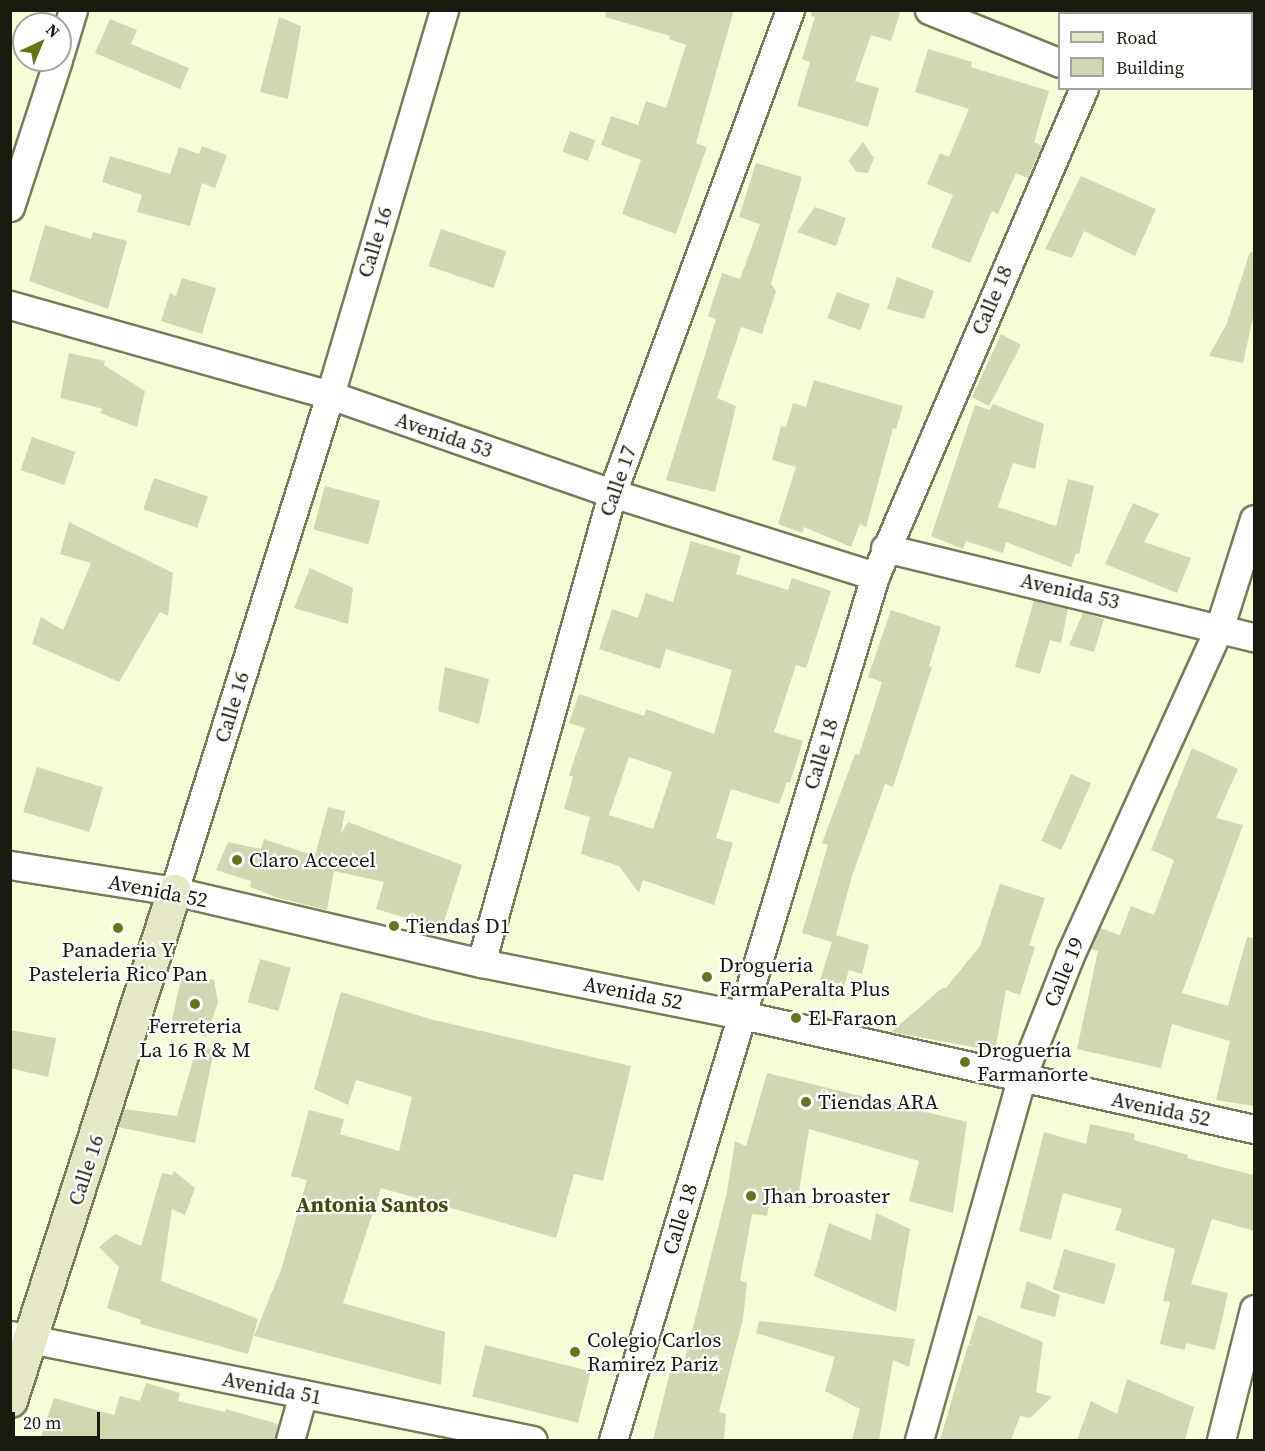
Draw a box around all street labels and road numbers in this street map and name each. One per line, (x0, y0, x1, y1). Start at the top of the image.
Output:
street label: Calle 16 (352, 203, 398, 281)
street label: Calle 18 (966, 261, 1018, 339)
street label: Avenida 53 (392, 407, 496, 463)
street label: Calle 17 (594, 442, 642, 520)
street label: Avenida 53 (1018, 567, 1122, 615)
street label: Calle 16 (209, 668, 255, 746)
street label: Calle 18 (798, 715, 844, 793)
street label: Avenida 52 (106, 869, 210, 913)
street label: Calle 19 (1039, 933, 1089, 1011)
street label: Avenida 52 (581, 971, 685, 1015)
street label: Avenida 52 (1109, 1086, 1213, 1132)
street label: Calle 16 (63, 1131, 109, 1209)
street label: Calle 18 (657, 1180, 703, 1258)
street label: Avenida 51 (220, 1366, 324, 1410)

